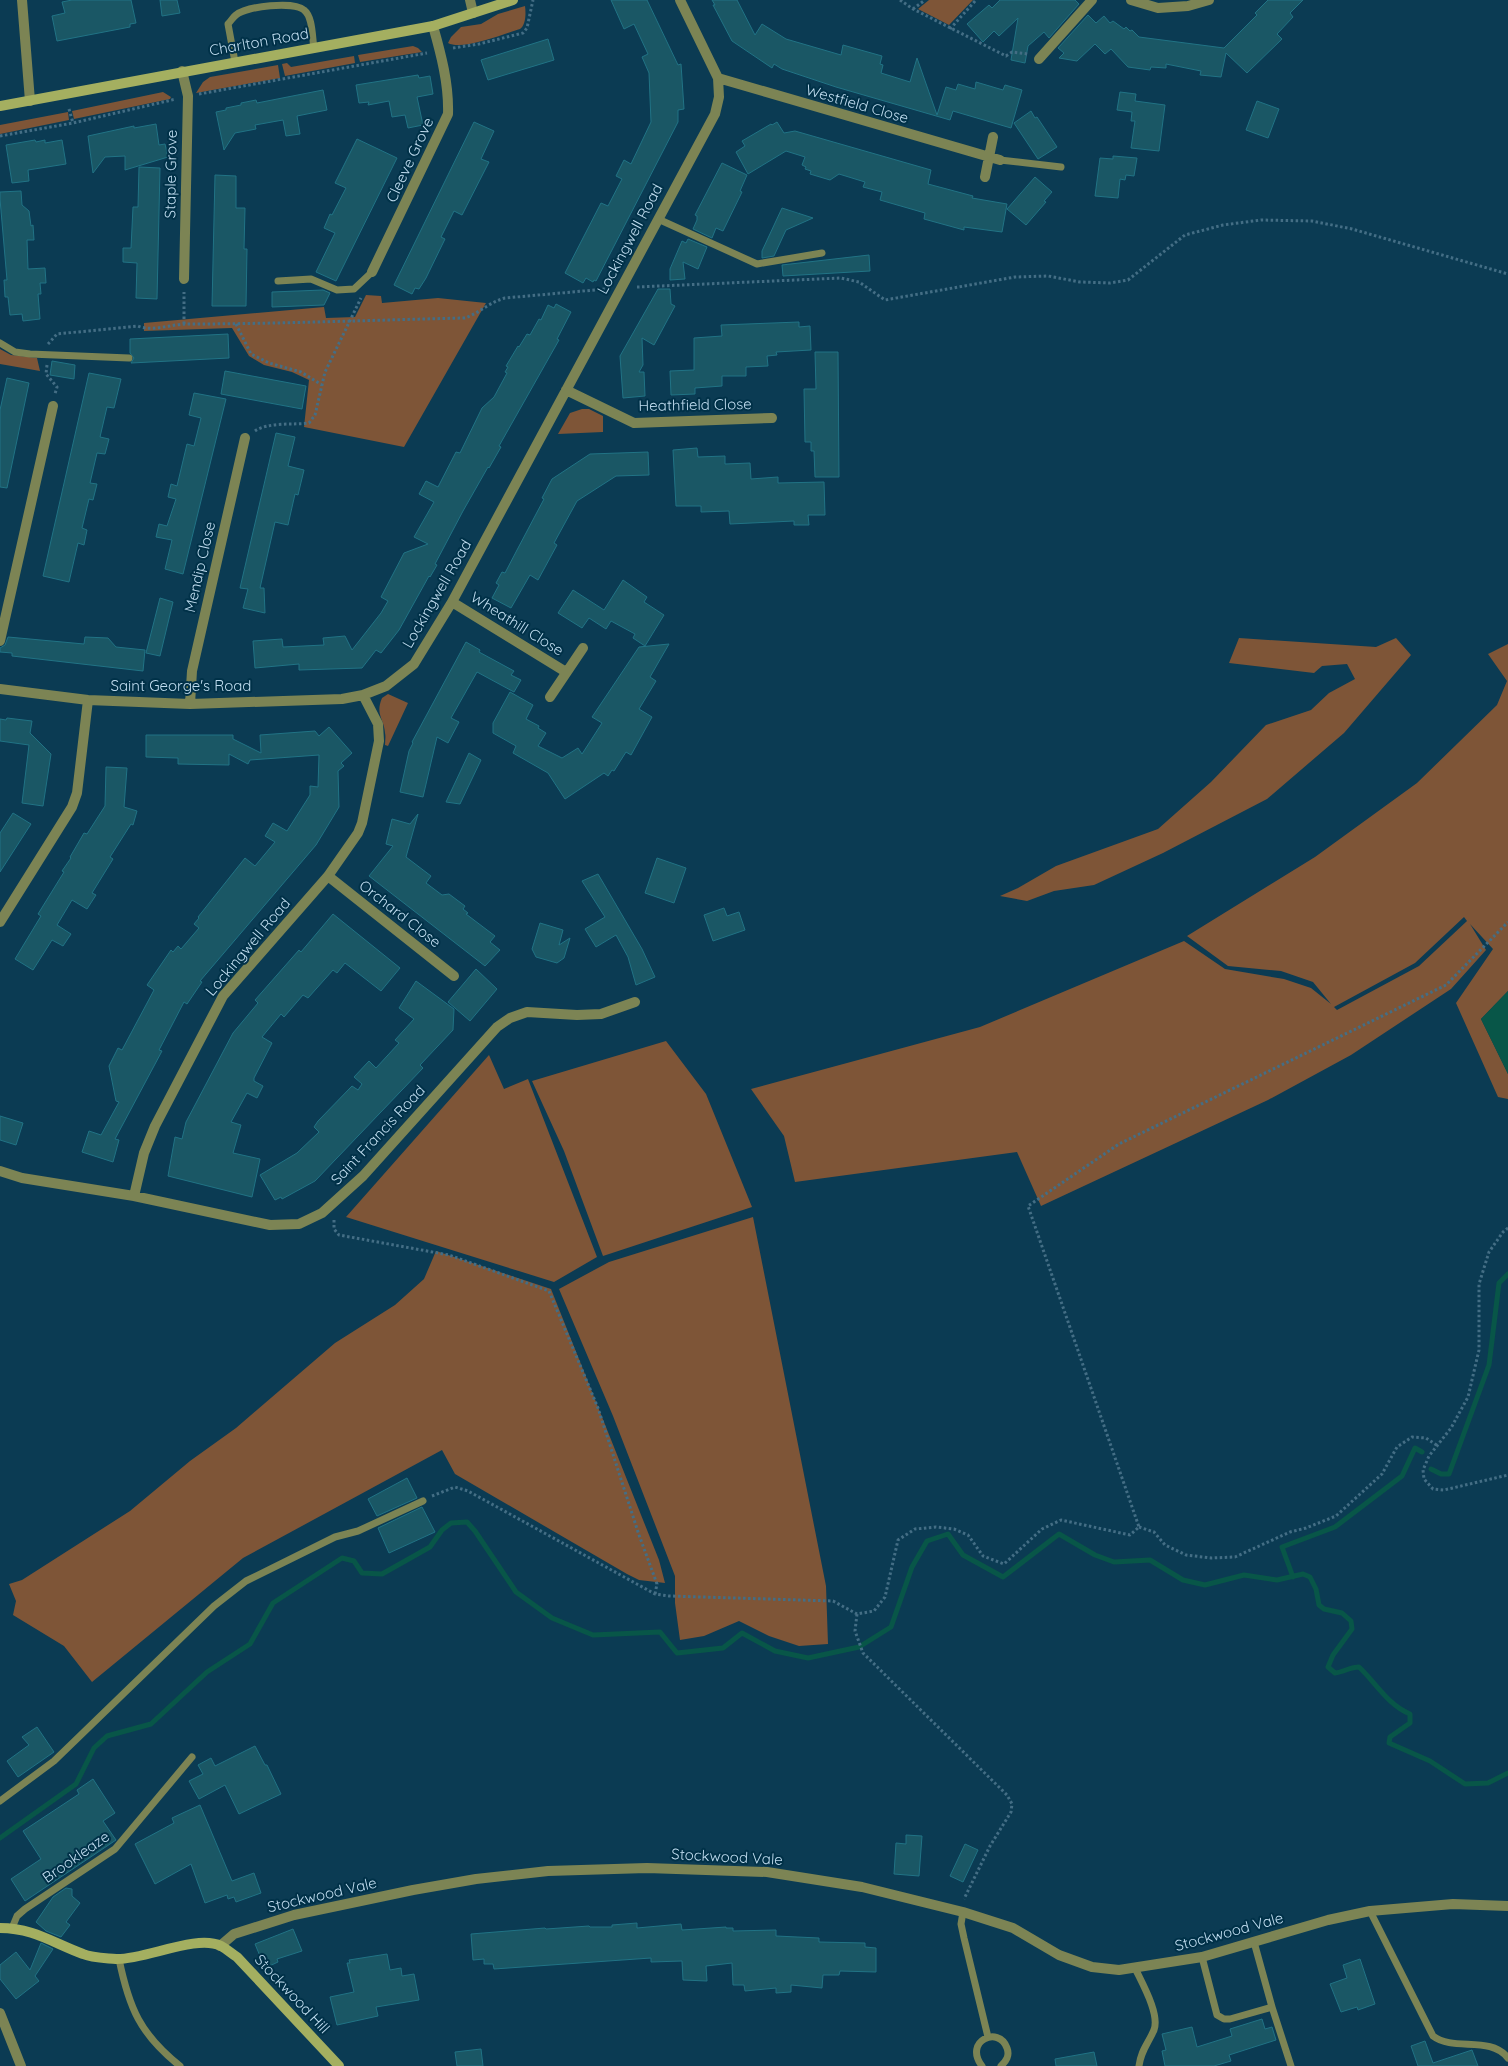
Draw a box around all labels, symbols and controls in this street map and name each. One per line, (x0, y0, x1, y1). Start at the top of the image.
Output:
street label: Charlton Road (208, 23, 310, 60)
street label: Westfield Close (804, 80, 911, 127)
street label: Cleeve Grove (382, 114, 438, 205)
street label: Staple Grove (160, 129, 181, 219)
street label: Lockingwell Road (593, 180, 667, 297)
street label: Heathfield Close (638, 394, 752, 415)
street label: Mendip Close (180, 520, 219, 614)
street label: Lockingwell Road (398, 536, 475, 651)
street label: Wheathill Close (467, 587, 567, 660)
street label: Saint George's Road (111, 676, 251, 695)
street label: Orchard Close (356, 876, 445, 951)
street label: Lockingwell Road (201, 894, 294, 1000)
street label: Saint Francis Road (326, 1081, 429, 1189)
street label: Brookleaze (38, 1827, 113, 1887)
street label: Stockwood Vale (671, 1844, 783, 1869)
street label: Stockwood Vale (265, 1873, 378, 1916)
street label: Stockwood Vale (1173, 1908, 1285, 1955)
street label: Stockwood Hill (251, 1950, 334, 2037)

